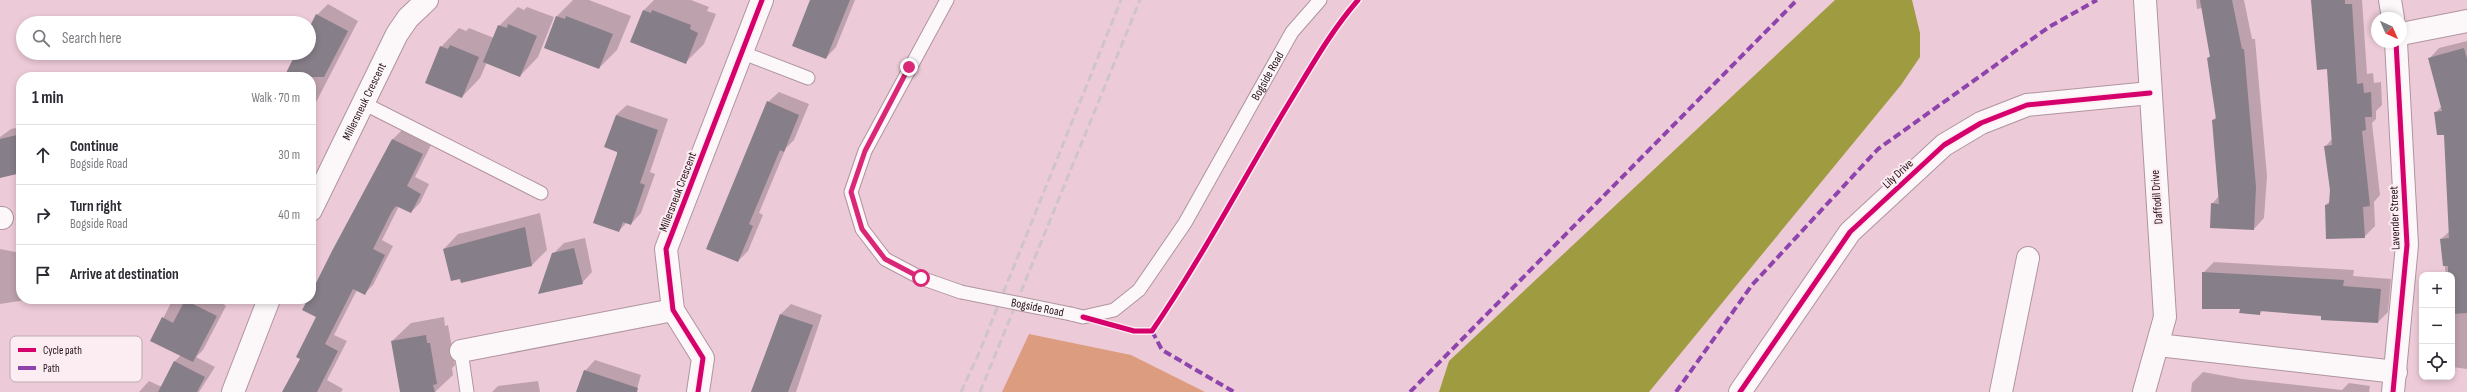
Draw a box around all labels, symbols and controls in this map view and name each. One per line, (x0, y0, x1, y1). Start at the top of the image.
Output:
north arrow (2371, 12, 2407, 48)
search box (16, 16, 316, 60)
icon: search (30, 27, 52, 49)
text: Search here (62, 29, 122, 48)
street label: Bogside Road (1248, 49, 1287, 103)
route end (900, 58, 918, 76)
street label: Millersneuk Crescent (339, 60, 390, 143)
text: 1 min (32, 88, 64, 108)
text: Walk · 70 m (251, 90, 300, 106)
text: Continue (70, 137, 119, 156)
icon: ahead (32, 144, 54, 166)
text: 30 m (278, 147, 300, 163)
street label: Millersneuk Crescent (656, 150, 700, 234)
text: Bogside Road (70, 156, 128, 172)
street label: Lily Drive (1880, 156, 1917, 192)
street label: Daffodil Drive (2148, 169, 2166, 225)
street label: Lavender Street (2386, 185, 2404, 250)
text: Turn right (70, 197, 122, 216)
icon: right (32, 204, 54, 226)
text: 40 m (278, 207, 300, 223)
text: Bogside Road (70, 216, 128, 232)
icon: arrive (32, 264, 54, 286)
text: Arrive at destination (70, 265, 179, 284)
route start (912, 269, 930, 287)
map controls (2419, 272, 2455, 380)
button: + (2419, 272, 2455, 308)
street label: Bogside Road (1010, 295, 1065, 320)
button: − (2419, 308, 2455, 344)
legend (10, 336, 142, 382)
text: Cycle path (43, 344, 82, 357)
button: locate (2419, 344, 2455, 380)
text: Path (43, 362, 60, 375)

